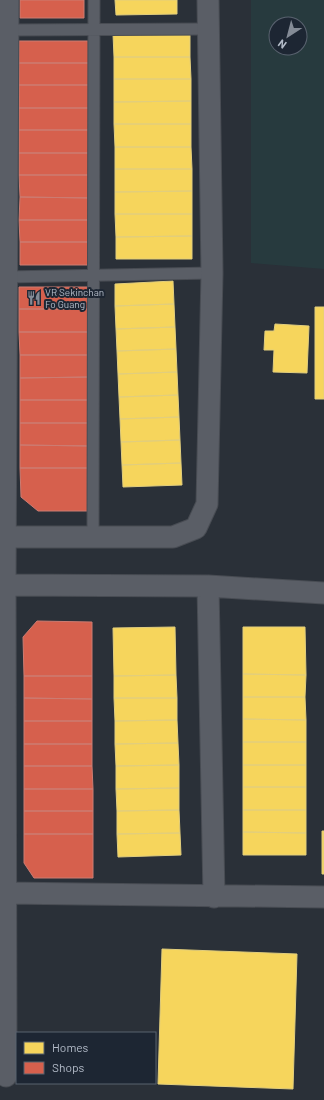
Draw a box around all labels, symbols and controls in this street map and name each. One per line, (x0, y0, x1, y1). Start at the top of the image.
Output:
north arrow (268, 16, 308, 56)
text: N (275, 37, 289, 52)
place label: VR Sekinchan Fo Guang (45, 286, 104, 310)
restaurant icon: VR Sekinchan Fo Guang (26, 290, 42, 306)
legend (16, 1032, 156, 1084)
text: Homes (52, 1040, 89, 1054)
text: Shops (52, 1060, 85, 1074)

